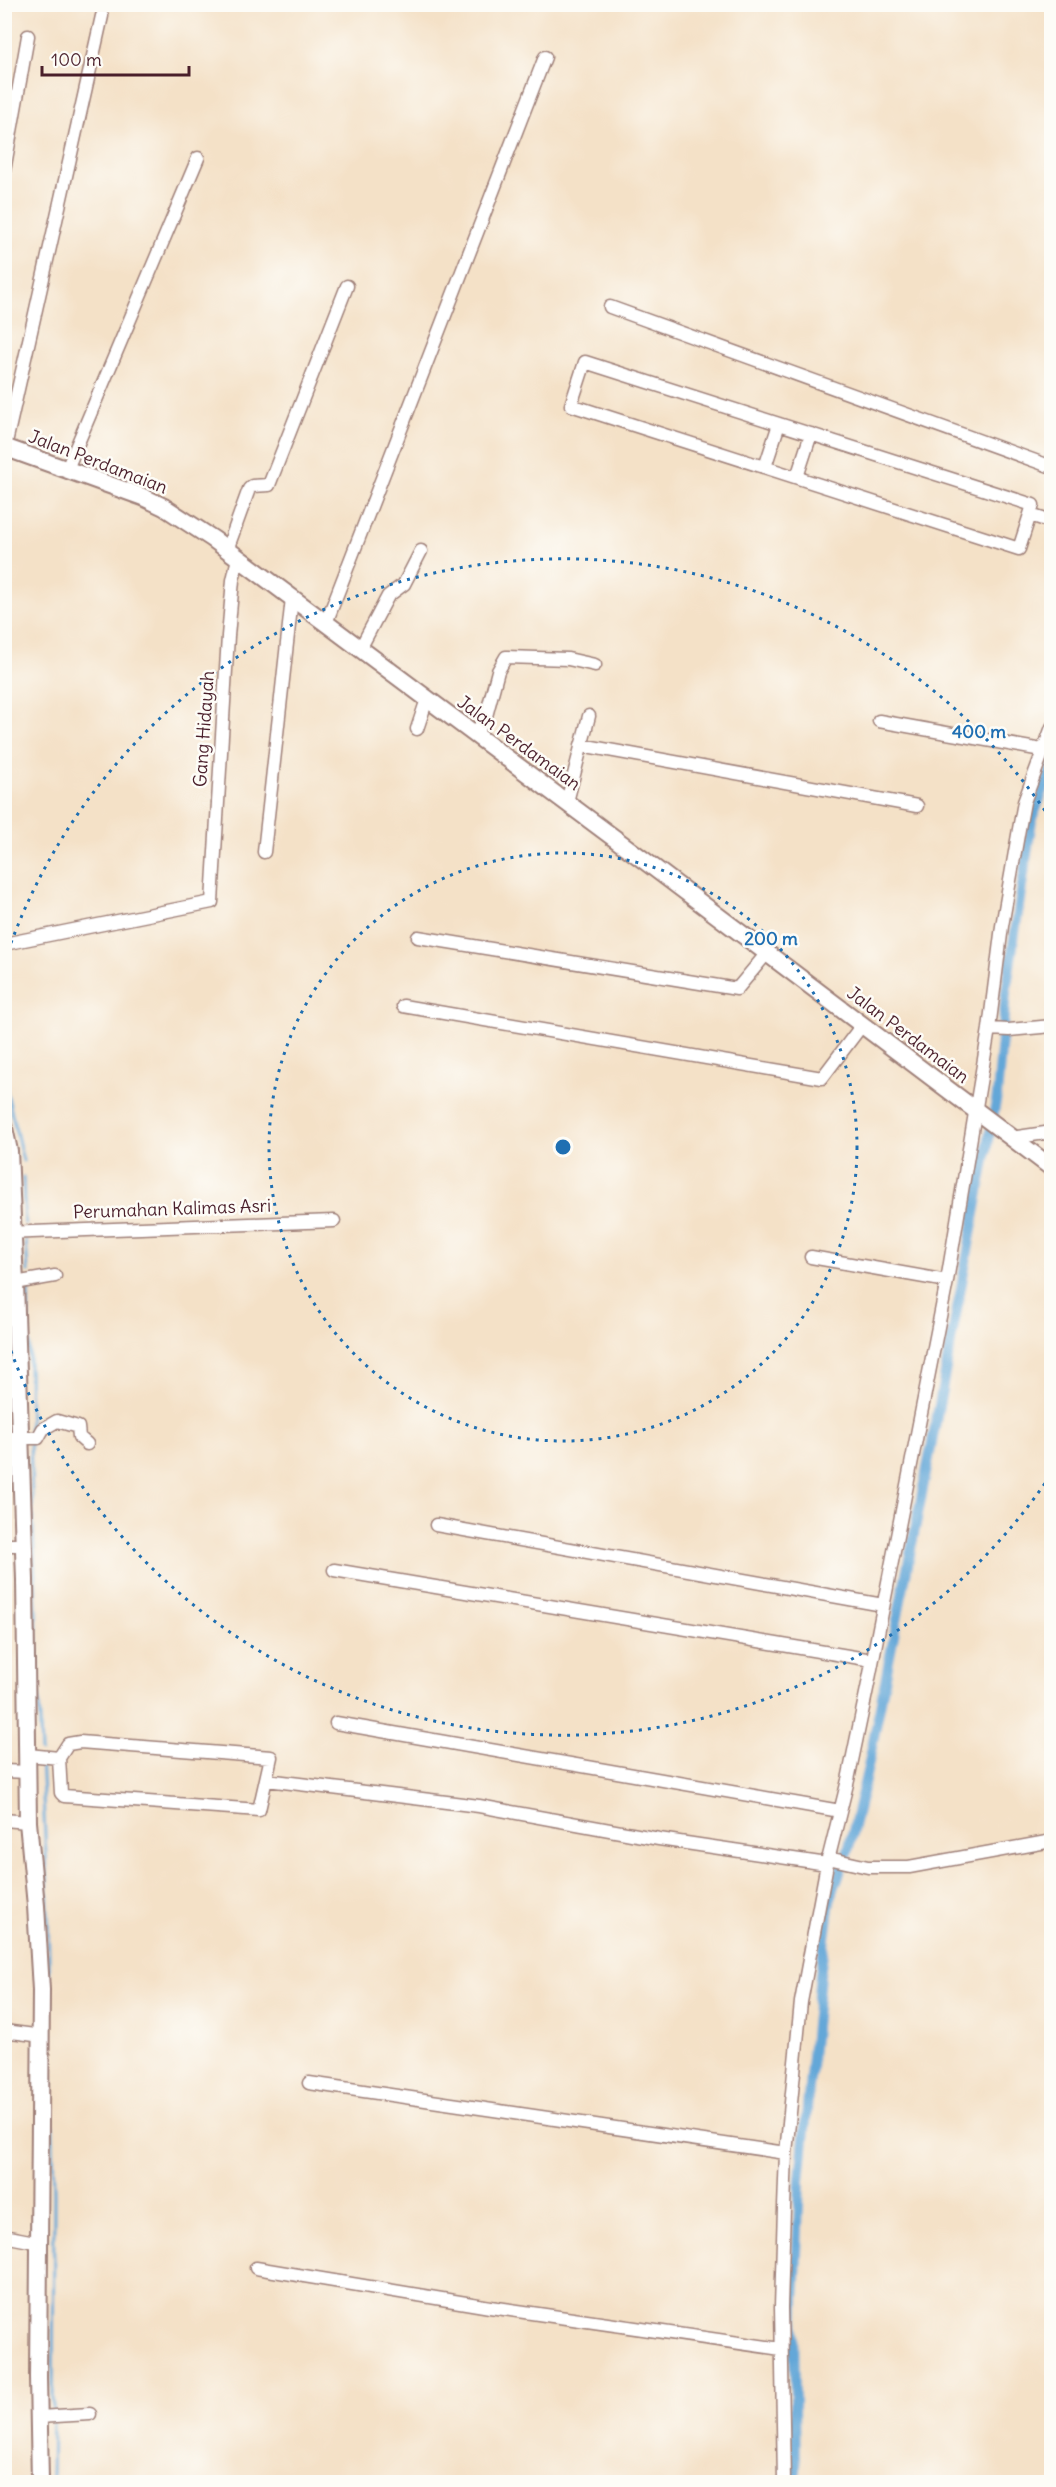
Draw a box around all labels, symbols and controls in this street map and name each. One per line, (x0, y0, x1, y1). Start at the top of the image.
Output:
scale bar (42, 39, 189, 77)
text: 100 m (51, 48, 102, 71)
street label: Jalan Perdamaian (25, 424, 171, 499)
street label: Gang Hidayah (188, 670, 219, 788)
street label: Jalan Perdamaian (453, 690, 586, 795)
text: 400 m (952, 720, 1006, 743)
text: 200 m (744, 927, 798, 950)
street label: Jalan Perdamaian (843, 981, 974, 1088)
centre of rings (553, 1137, 573, 1157)
street label: Perumahan Kalimas Asri (73, 1194, 271, 1223)

